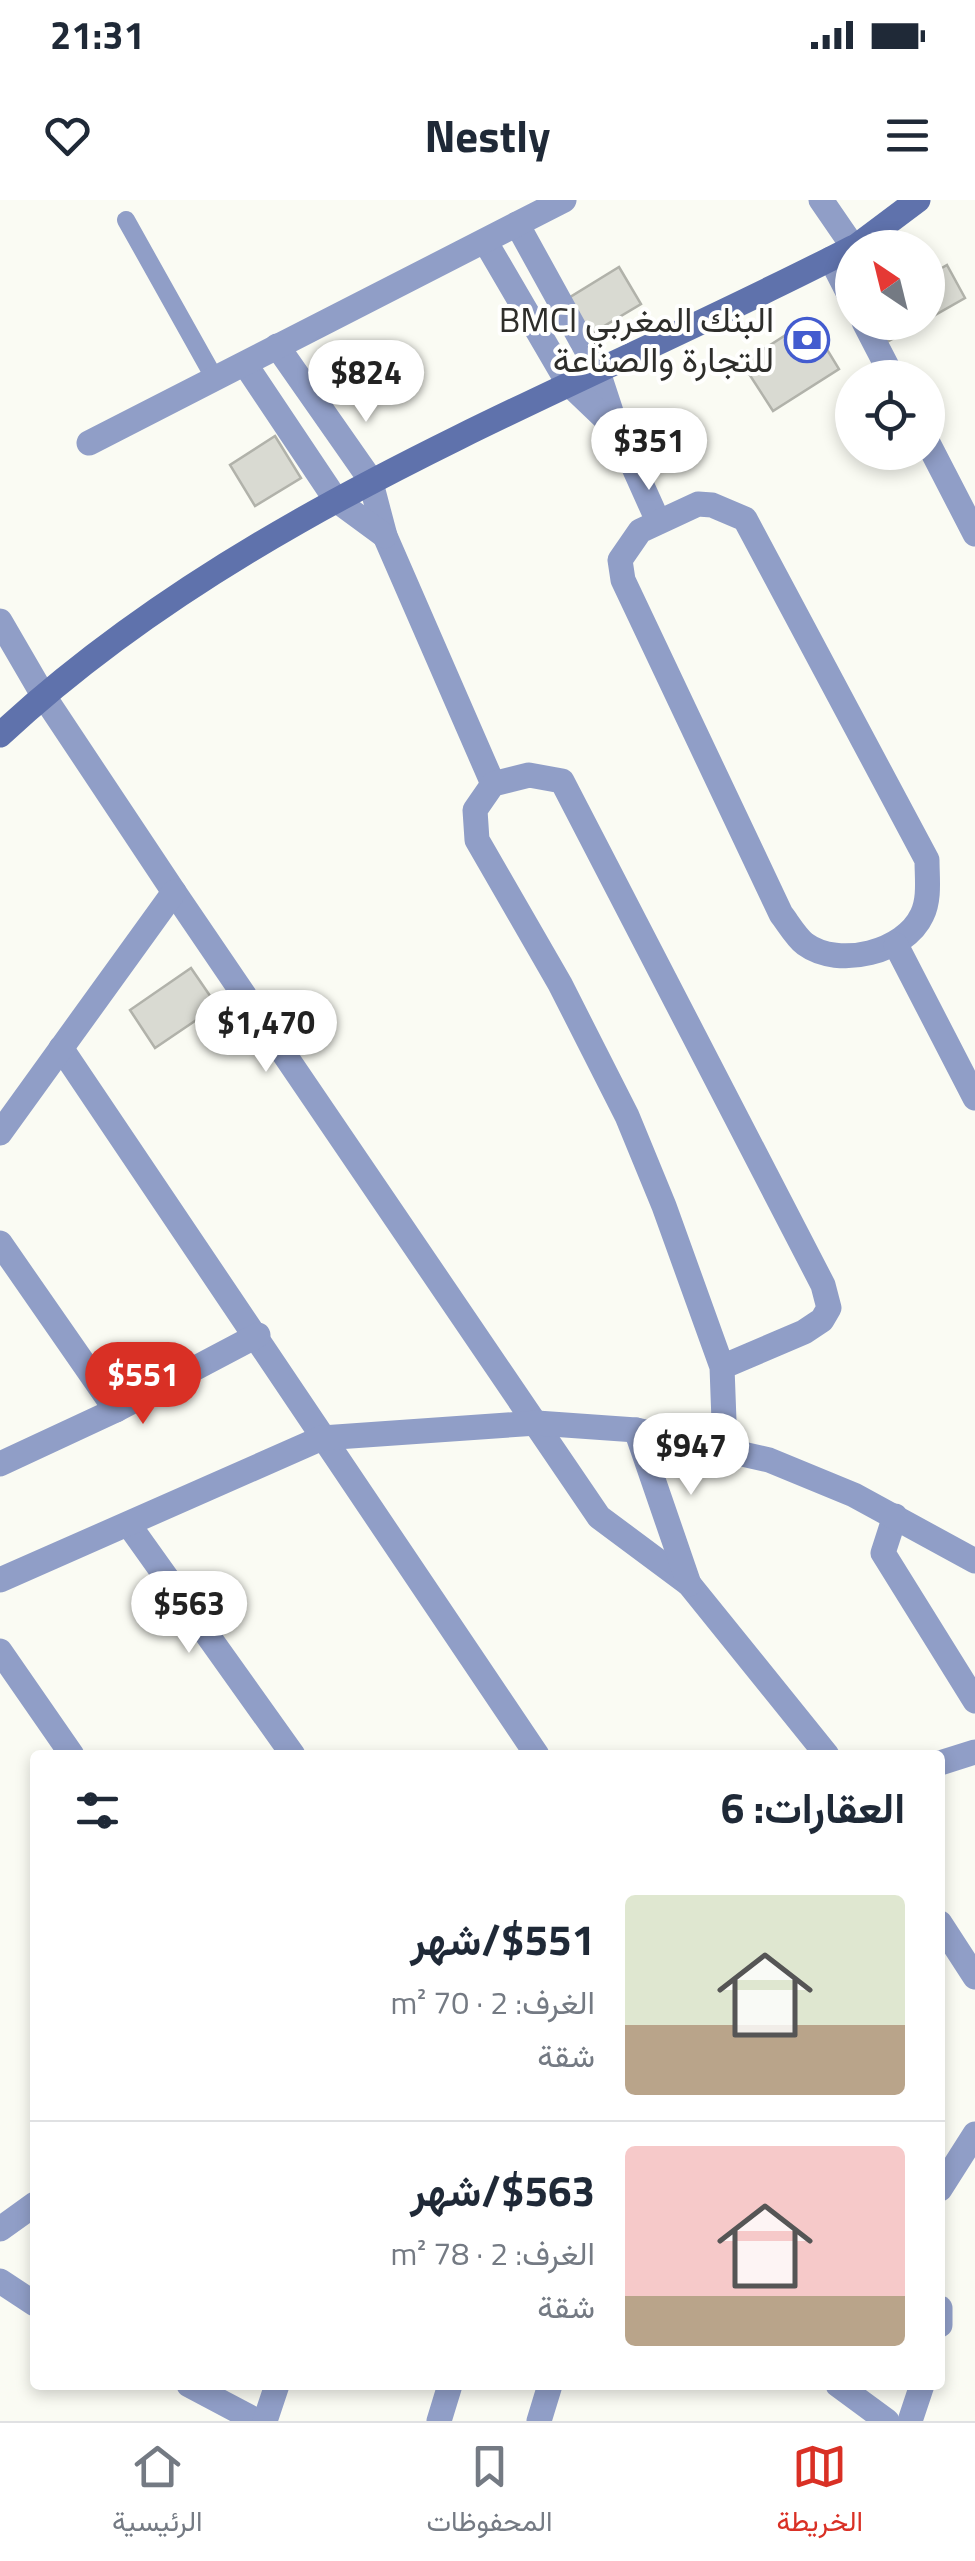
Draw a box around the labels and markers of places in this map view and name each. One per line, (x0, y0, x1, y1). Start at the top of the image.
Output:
place label: BMCI البنك المغربي للتجارة والصناعة (499, 292, 774, 386)
bank icon: BMCI البنك المغربي للتجارة والصناعة (784, 317, 830, 363)
pin: $824 (307, 340, 425, 425)
pin: $351 (590, 408, 708, 493)
pin: $1,470 (185, 990, 347, 1075)
pin: $551 (84, 1342, 202, 1427)
pin: $947 (632, 1413, 750, 1498)
pin: $563 (130, 1571, 248, 1656)

